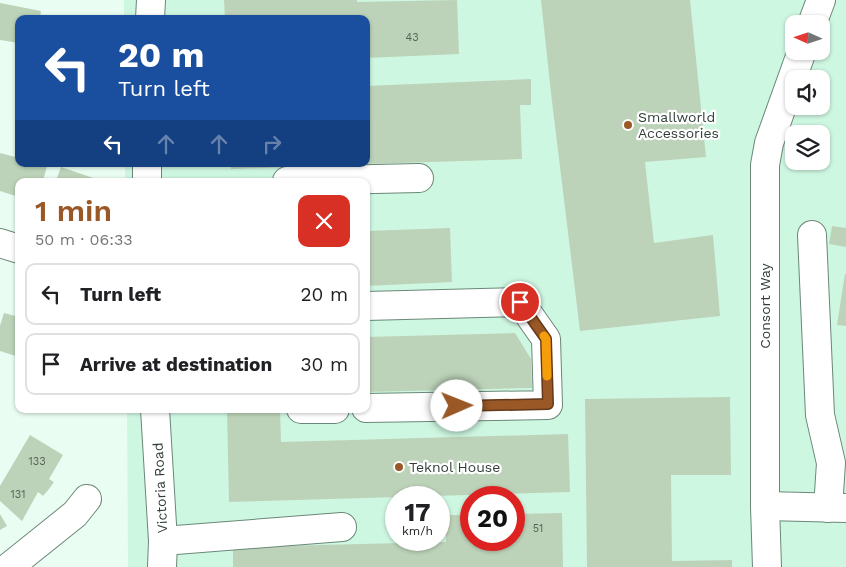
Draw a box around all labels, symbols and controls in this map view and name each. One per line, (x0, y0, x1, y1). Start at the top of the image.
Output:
north arrow (785, 15, 830, 60)
map controls (785, 15, 830, 170)
house number: 43 (405, 31, 419, 44)
text: 20 m (118, 34, 204, 76)
icon: left (35, 35, 100, 100)
button: sound (785, 70, 830, 115)
text: Turn left (118, 76, 210, 101)
place label: Smallworld Accessories (638, 109, 719, 141)
marker: Smallworld Accessories (622, 119, 634, 131)
button: layers (785, 125, 830, 170)
icon: left (99, 130, 127, 158)
icon: ahead (152, 130, 180, 158)
icon: ahead (205, 130, 233, 158)
icon: right (258, 130, 286, 158)
text: 1 min (35, 193, 112, 228)
button: close (298, 195, 350, 247)
text: 50 m · 06:33 (35, 230, 133, 249)
street label: Consort Way (757, 262, 773, 349)
icon: left (37, 280, 65, 308)
pin (499, 281, 541, 323)
text: Turn left (80, 283, 161, 306)
text: 20 m (301, 283, 348, 306)
icon: arrive (506, 288, 534, 316)
icon: arrive (37, 350, 65, 378)
text: Arrive at destination (80, 353, 272, 376)
text: 30 m (301, 353, 348, 376)
position arrow (430, 379, 482, 431)
street label: Victoria Road (150, 442, 170, 534)
house number: 133 (28, 455, 46, 468)
place label: Teknol House (409, 459, 500, 475)
marker: Teknol House (393, 461, 405, 473)
speed limit sign: 20 (460, 486, 525, 551)
house number: 131 (11, 488, 26, 501)
text: 17 (405, 498, 430, 527)
house number: 51 (533, 522, 543, 535)
text: km/h (402, 524, 433, 538)

